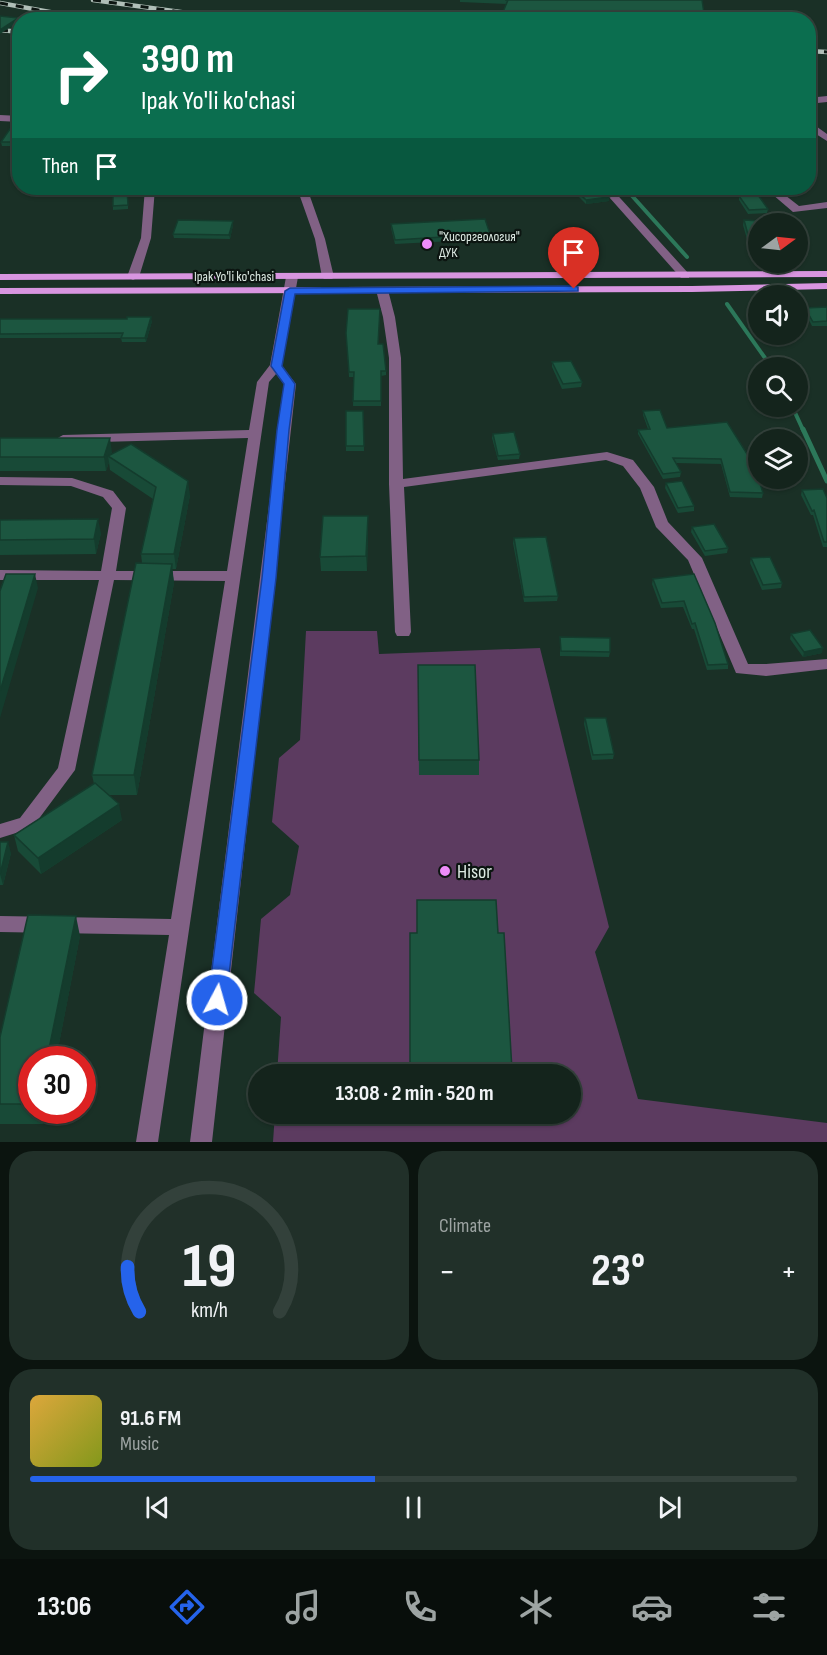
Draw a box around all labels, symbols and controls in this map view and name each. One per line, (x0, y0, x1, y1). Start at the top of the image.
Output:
text: 390 m (141, 34, 234, 85)
icon: right (42, 36, 120, 114)
text: Ipak Yo'li ko'chasi (141, 85, 296, 117)
icon: arrive (90, 150, 123, 183)
text: Then (42, 153, 78, 180)
north arrow (748, 213, 808, 273)
map controls (748, 213, 808, 489)
pin (548, 227, 599, 289)
place label: "Хисоргеология" ДУК (439, 228, 520, 261)
icon: arrive (557, 236, 590, 269)
marker: "Хисоргеология" ДУК (420, 237, 434, 251)
street label: Ipak Yo'li ko'chasi (194, 268, 274, 285)
button: sound (748, 285, 808, 345)
button: search (748, 357, 808, 417)
button: layers (748, 429, 808, 489)
place label: Hisor (457, 860, 492, 884)
marker: Hisor (438, 864, 452, 878)
position arrow (185, 968, 249, 1032)
speed limit sign: 30 (18, 1046, 96, 1124)
text: 13:08 · 2 min · 520 m (335, 1080, 494, 1107)
text: Climate (439, 1214, 491, 1238)
text: 19 (182, 1230, 236, 1305)
text: 23° (591, 1244, 645, 1299)
text: − (439, 1252, 455, 1292)
text: + (781, 1252, 797, 1292)
text: km/h (190, 1299, 228, 1324)
text: 91.6 FM (120, 1405, 181, 1432)
text: Music (120, 1432, 159, 1456)
icon: previous (141, 1491, 174, 1524)
icon: pause (397, 1491, 430, 1524)
icon: next (653, 1491, 686, 1524)
icon: directions (166, 1586, 208, 1628)
icon: music (282, 1586, 324, 1628)
icon: phone (399, 1586, 441, 1628)
icon: climate (515, 1586, 557, 1628)
icon: car (631, 1586, 673, 1628)
icon: filters (748, 1586, 790, 1628)
text: 13:06 (37, 1591, 91, 1623)

